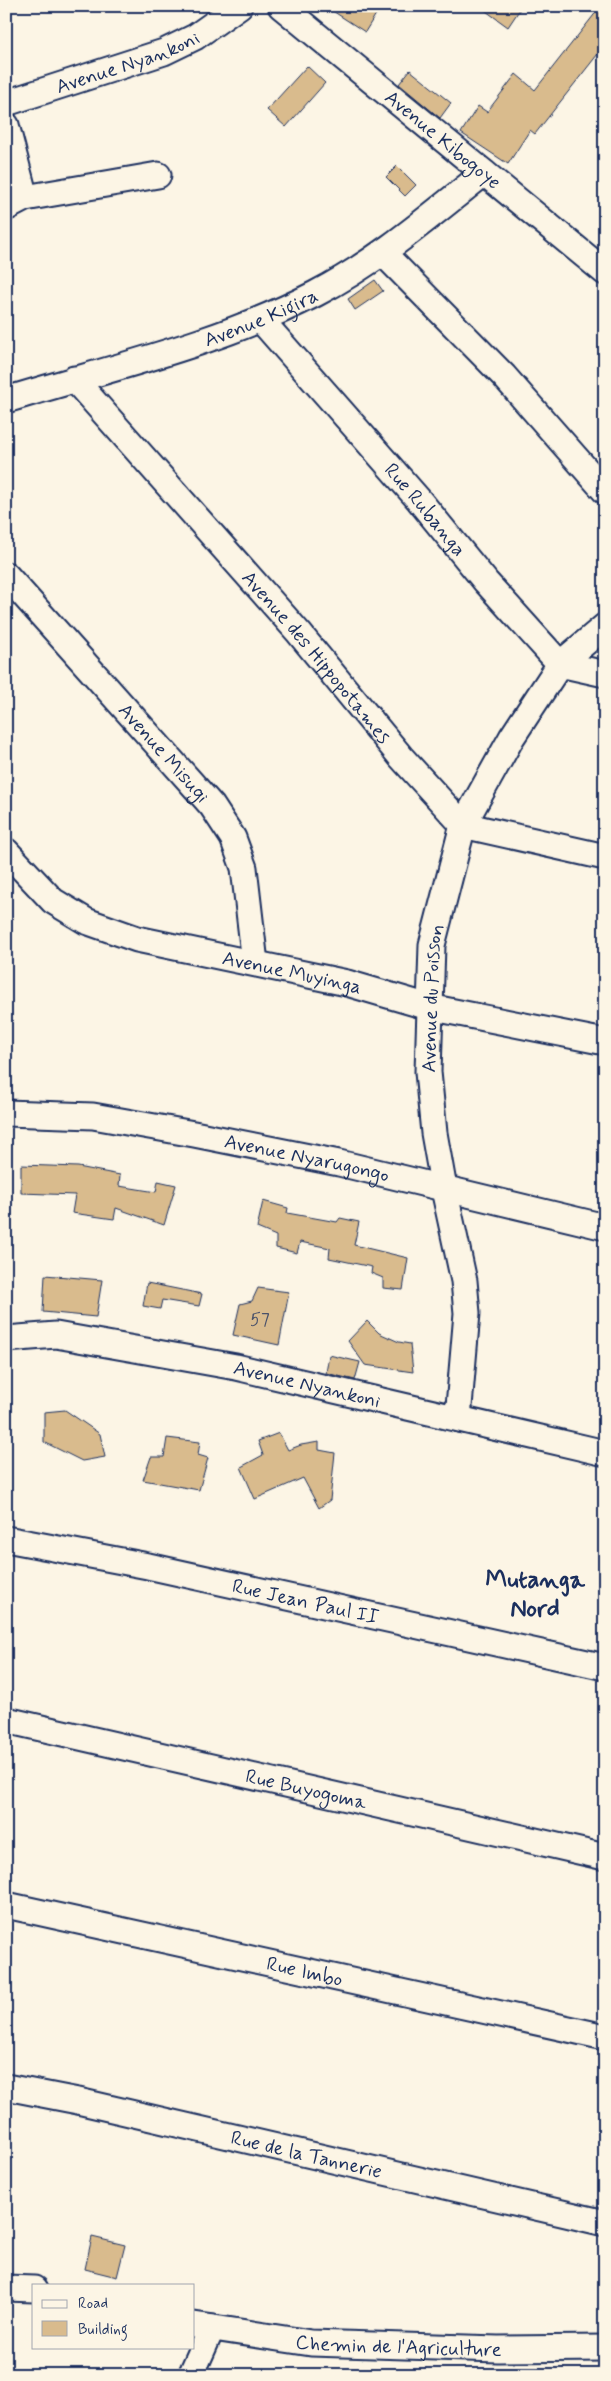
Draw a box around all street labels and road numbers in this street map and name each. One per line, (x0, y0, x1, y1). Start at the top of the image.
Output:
street label: Avenue Nyankoni (53, 26, 206, 101)
street label: Avenue Kibogoye (378, 85, 506, 196)
street label: Avenue Kigira (201, 283, 323, 354)
street label: Rue Rubanga (378, 458, 472, 563)
street label: Avenue des Hippopotames (235, 565, 397, 750)
street label: Avenue Misugi (112, 698, 215, 809)
street label: Avenue du Poisson (416, 921, 452, 1073)
street label: Avenue Muyinga (220, 945, 365, 1002)
street label: Avenue Nyarugongo (222, 1128, 392, 1190)
street label: Avenue Nyankoni (231, 1355, 383, 1415)
street label: Rue Jean Paul II (229, 1573, 382, 1632)
street label: Rue Buyogoma (243, 1763, 370, 1817)
street label: Rue Imbo (264, 1951, 345, 1994)
street label: Rue de la Tannerie (228, 2125, 384, 2186)
street label: Chemin de l'Agriculture (293, 2329, 502, 2364)

